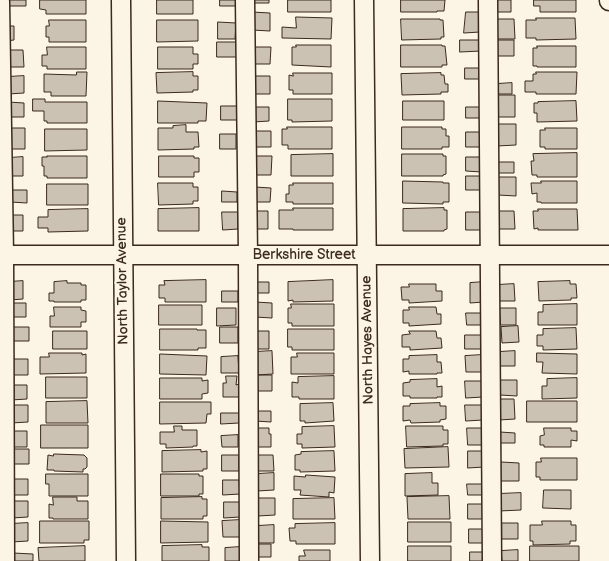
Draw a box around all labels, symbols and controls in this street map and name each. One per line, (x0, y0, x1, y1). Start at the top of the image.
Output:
street label: North Taylor Avenue (113, 217, 133, 345)
street label: Berkshire Street (252, 247, 356, 263)
street label: North Hayes Avenue (358, 275, 378, 405)

